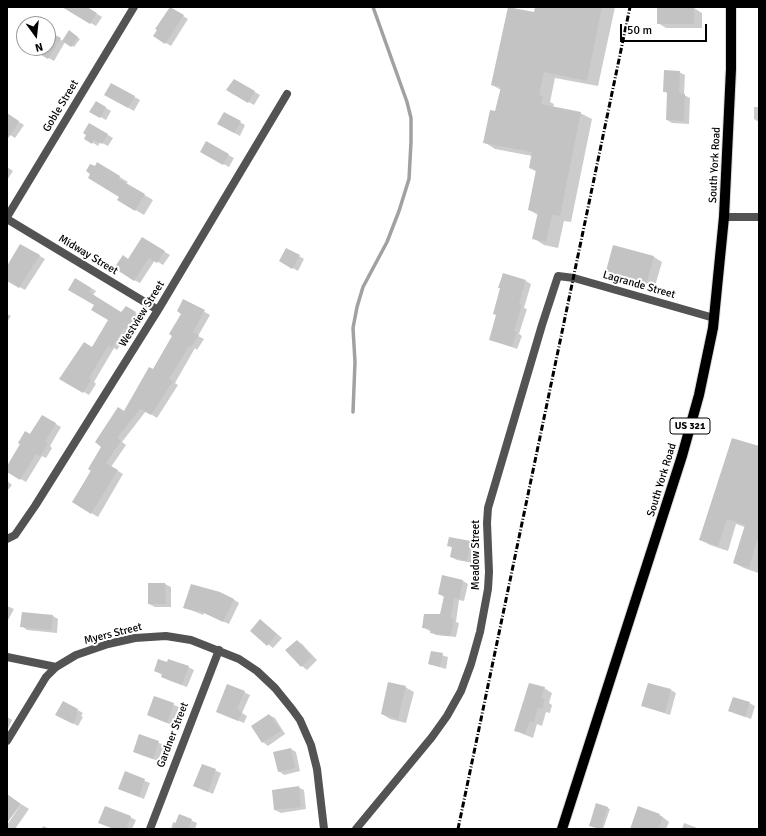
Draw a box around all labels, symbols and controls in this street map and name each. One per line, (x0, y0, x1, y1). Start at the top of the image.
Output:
north arrow (16, 16, 56, 56)
scale bar (622, 16, 709, 42)
text: 50 m (627, 23, 652, 38)
text: N (34, 40, 44, 54)
street label: Goble Street (40, 78, 82, 134)
street label: South York Road (706, 127, 724, 203)
street label: Midway Street (56, 232, 120, 278)
street label: Lagrande Street (601, 268, 677, 302)
street label: Westview Street (116, 279, 168, 349)
road number: US 321 (670, 418, 710, 434)
street label: South York Road (645, 442, 679, 518)
street label: Meadow Street (469, 520, 483, 590)
street label: Myers Street (83, 620, 143, 648)
street label: Gardner Street (154, 700, 192, 770)

